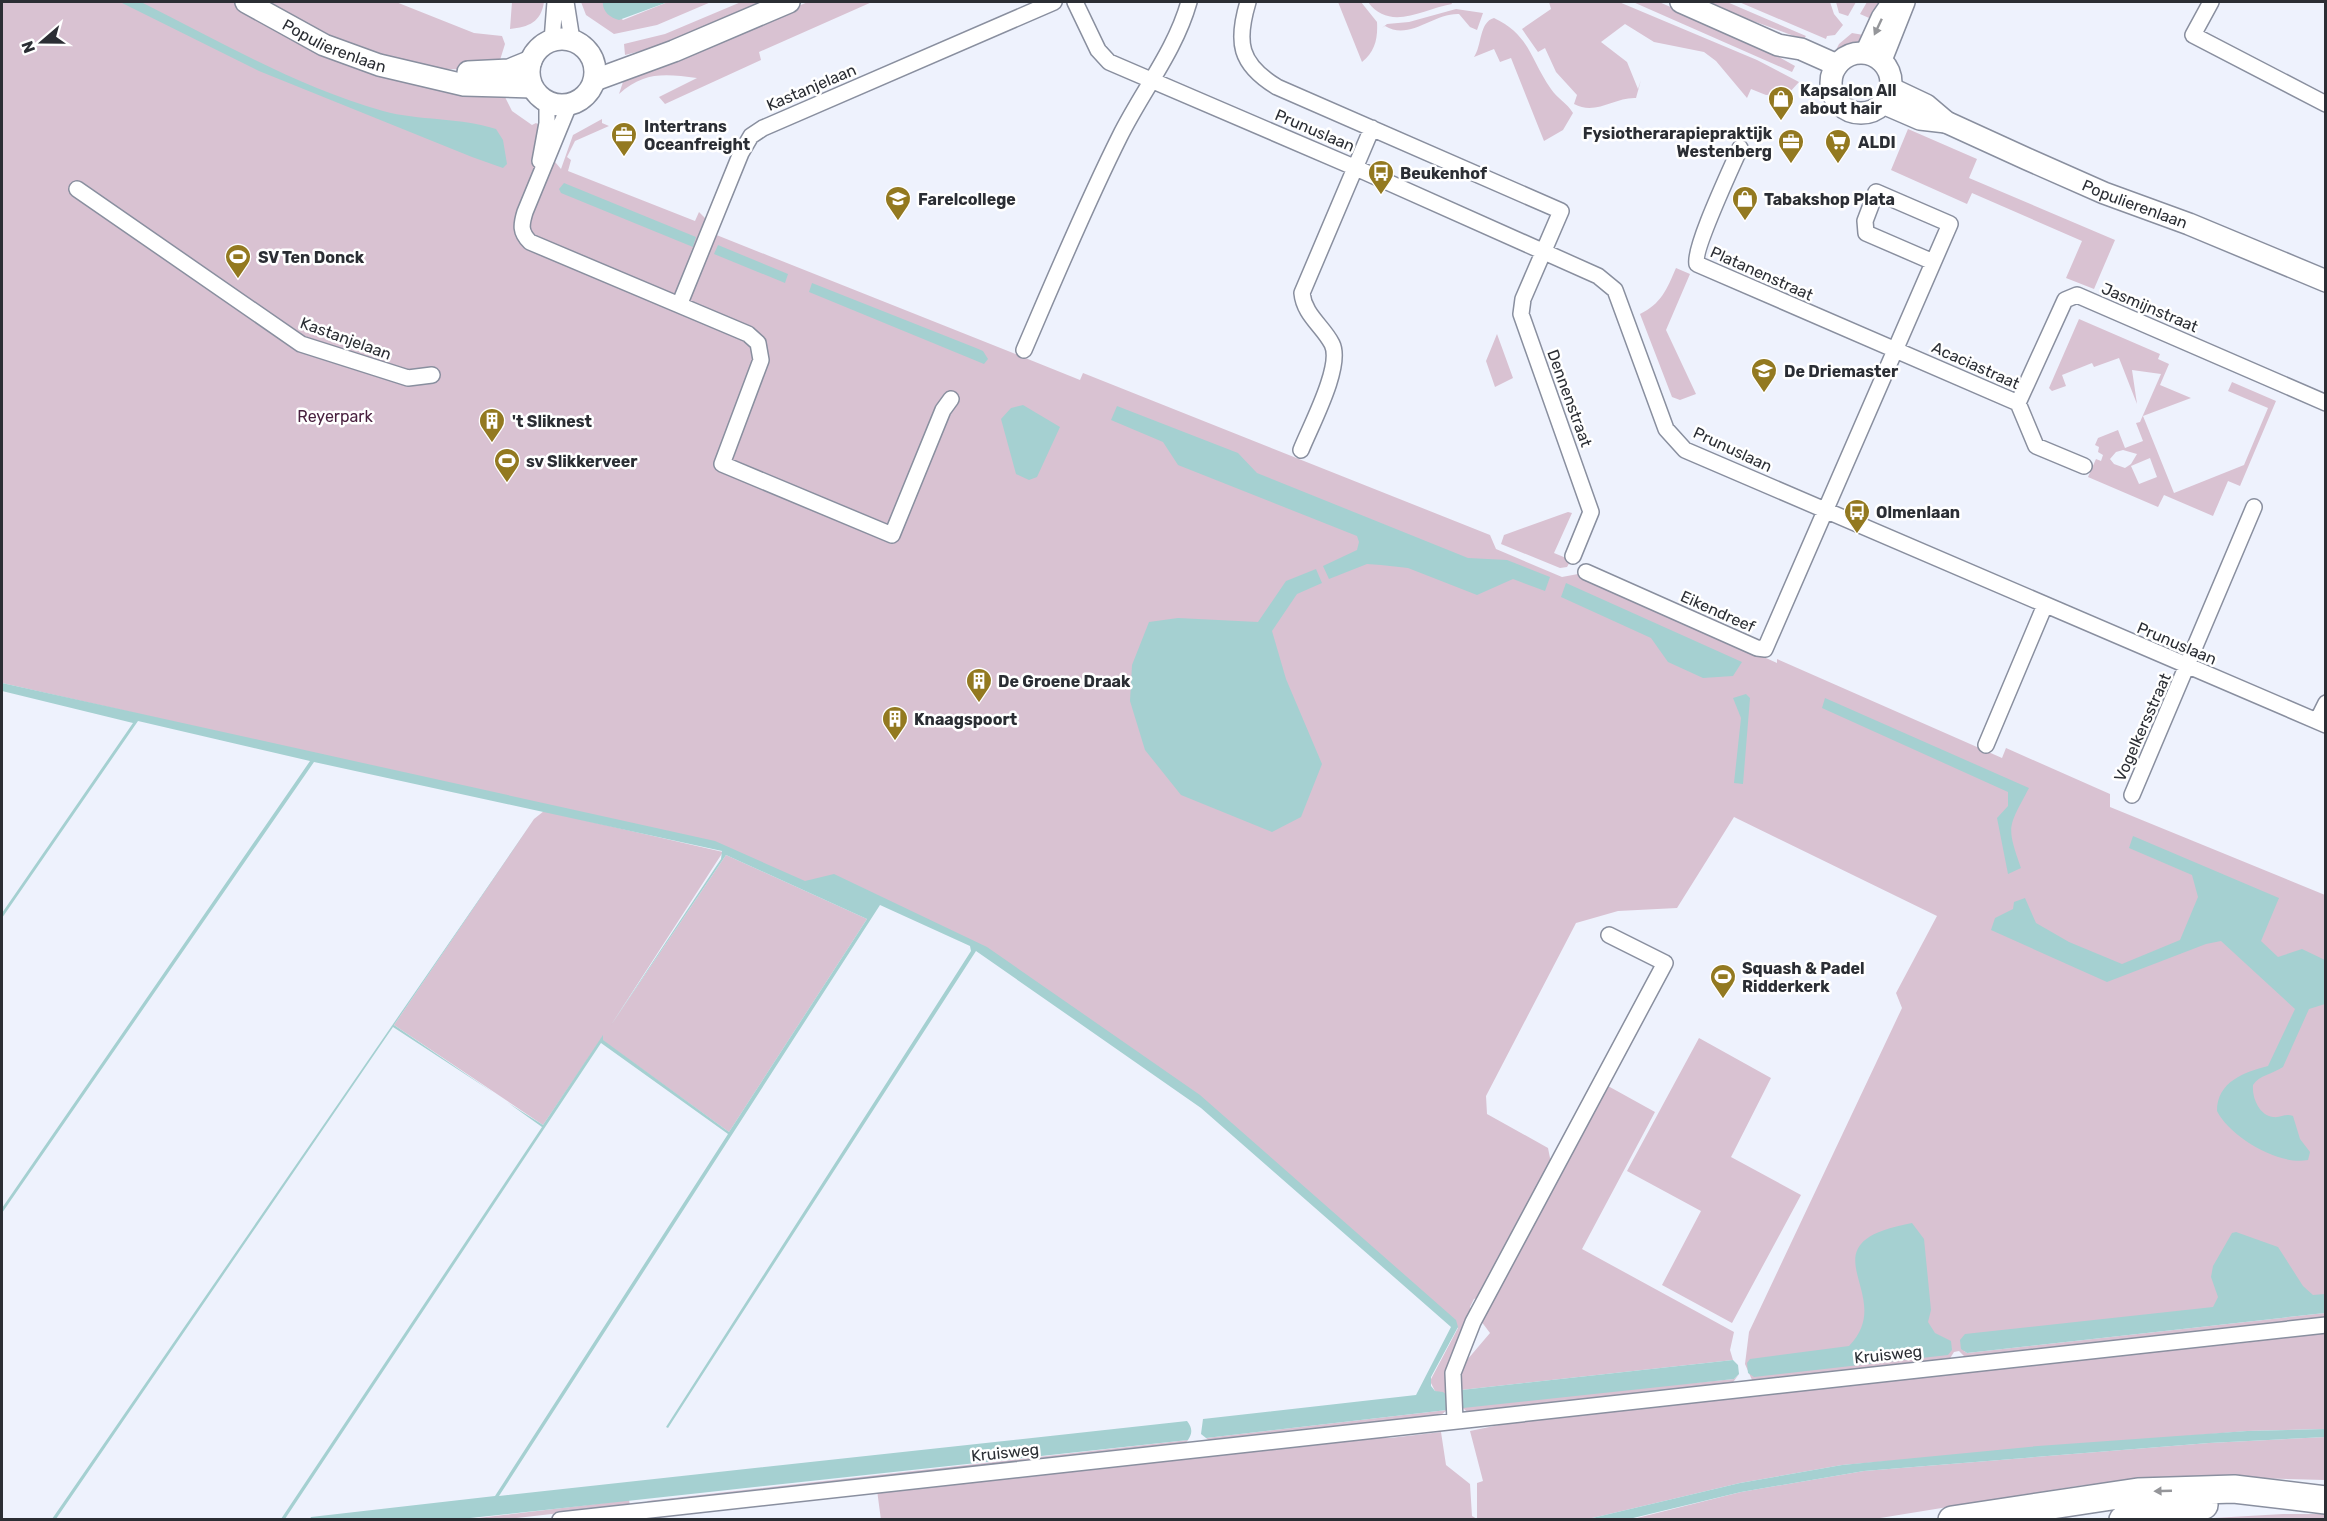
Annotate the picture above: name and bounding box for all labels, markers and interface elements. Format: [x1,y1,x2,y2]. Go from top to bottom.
north arrow [12,12,72,72]
street label: Populierenlaan [279,15,388,76]
one-way arrow [1873,18,1883,36]
text: N [17,38,39,56]
street label: Kastanjelaan [764,60,859,115]
place label: Kapsalon All about hair [1800,81,1897,118]
shop icon: Kapsalon All about hair [1766,84,1796,122]
street label: Prunuslaan [1272,105,1358,156]
place label: Intertrans Oceanfreight [644,117,751,154]
office icon: Intertrans Oceanfreight [609,120,639,158]
place label: Fysiotherarapiepraktijk Westenberg [1583,124,1773,161]
office icon: Fysiotherarapiepraktijk Westenberg [1776,127,1806,165]
supermarket icon: ALDI [1823,127,1853,165]
place label: ALDI [1858,133,1896,152]
bus stop icon: Beukenhof [1366,158,1396,196]
place label: Beukenhof [1400,164,1488,183]
street label: Populierenlaan [2079,176,2190,233]
school or university icon: Farelcollege [883,184,913,222]
shop icon: Tabakshop Plata [1730,184,1760,222]
place label: Farelcollege [918,190,1016,209]
place label: Tabakshop Plata [1764,190,1895,209]
sports icon: SV Ten Donck [223,242,253,280]
street label: Platanenstraat [1707,242,1816,305]
place label: SV Ten Donck [258,248,365,267]
street label: Jasmijnstraat [2099,279,2201,336]
street label: Kastanjelaan [298,313,394,364]
street label: Acaciastraat [1929,338,2023,393]
street label: Dennenstraat [1543,347,1596,449]
school or university icon: De Driemaster [1749,356,1779,394]
place label: De Driemaster [1784,362,1899,381]
building icon: 't Sliknest [477,406,507,444]
park label: Reyerpark [297,407,373,426]
place label: 't Sliknest [512,412,592,431]
street label: Prunuslaan [1690,423,1775,476]
sports icon: sv Slikkerveer [492,446,522,484]
place label: sv Slikkerveer [526,452,638,471]
bus stop icon: Olmenlaan [1842,497,1872,535]
place label: Olmenlaan [1876,503,1960,522]
street label: Eikendreef [1678,587,1759,637]
street label: Prunuslaan [2134,618,2220,669]
building icon: De Groene Draak [964,666,994,704]
street label: Vogelkersstraat [2110,670,2175,784]
place label: De Groene Draak [998,672,1131,691]
building icon: Knaagspoort [880,704,910,742]
place label: Knaagspoort [914,710,1018,729]
place label: Squash & Padel Ridderkerk [1742,959,1865,996]
sports icon: Squash & Padel Ridderkerk [1708,962,1738,1000]
street label: Kruisweg [1853,1341,1923,1368]
street label: Kruisweg [970,1439,1040,1466]
one-way arrow [2153,1486,2172,1495]

